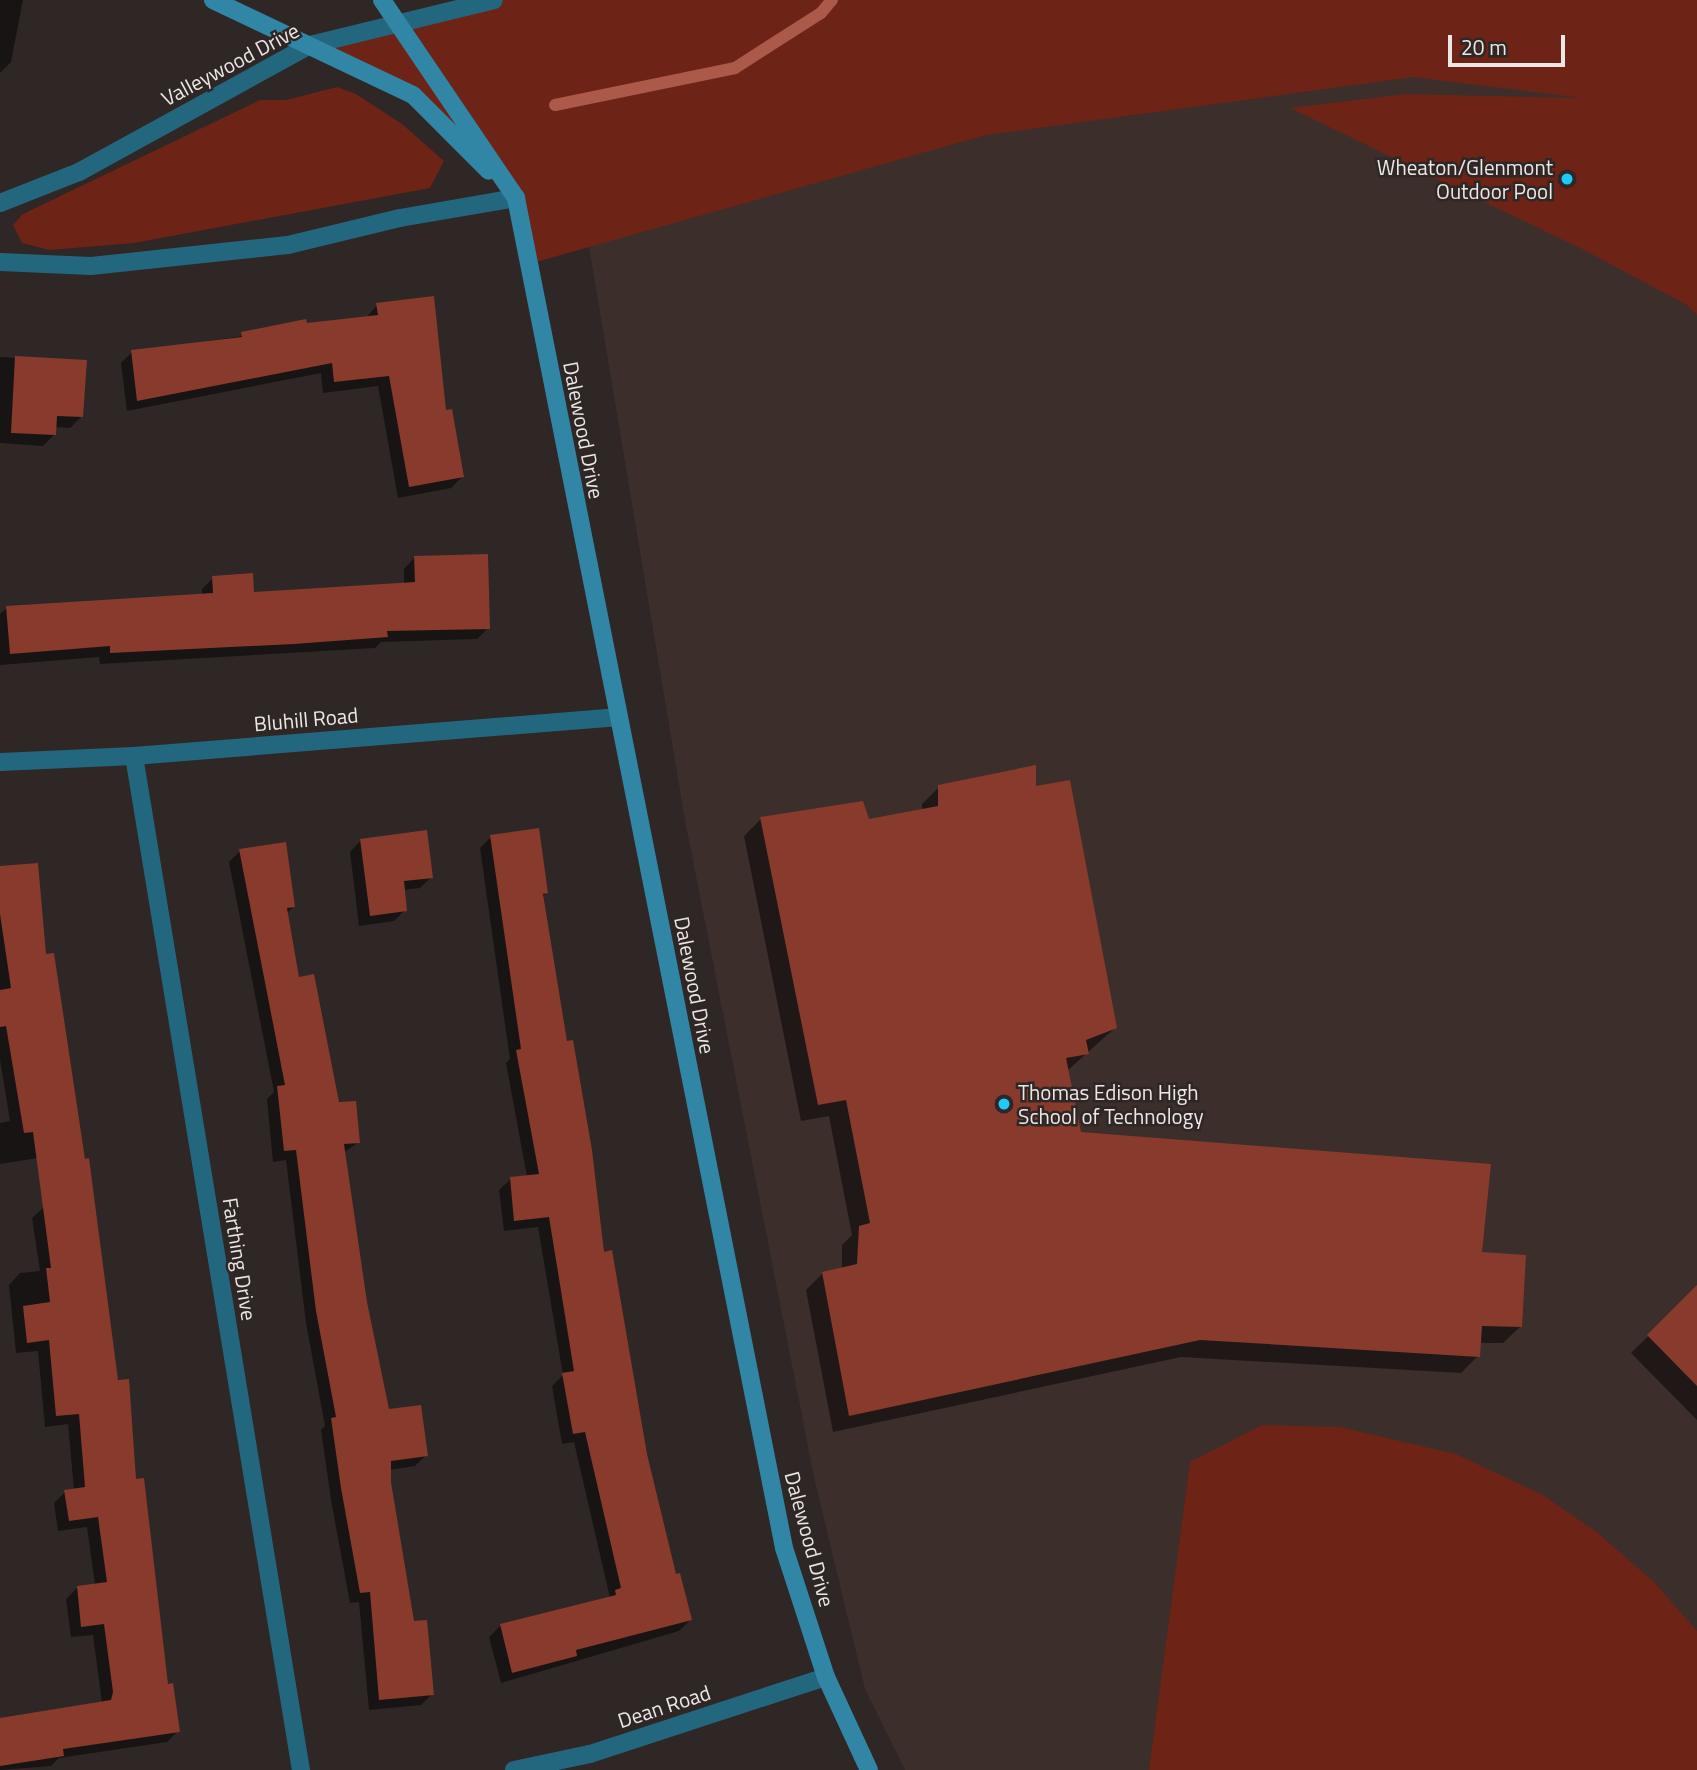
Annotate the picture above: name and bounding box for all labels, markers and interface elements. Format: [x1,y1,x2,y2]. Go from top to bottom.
street label: Valleywood Drive [157,17,303,111]
scale bar [1452,21,1569,65]
text: 20 m [1461,31,1507,63]
place label: Wheaton/Glenmont Outdoor Pool [1377,154,1553,204]
marker: Wheaton/Glenmont Outdoor Pool [1559,171,1575,187]
street label: Dalewood Drive [558,359,610,501]
street label: Bluhill Road [253,702,359,736]
street label: Dalewood Drive [669,914,721,1056]
place label: Thomas Edison High School of Technology [1018,1079,1204,1129]
marker: Thomas Edison High School of Technology [996,1096,1012,1112]
street label: Farthing Drive [218,1196,262,1322]
street label: Dalewood Drive [780,1469,840,1609]
street label: Dean Road [614,1679,714,1733]

